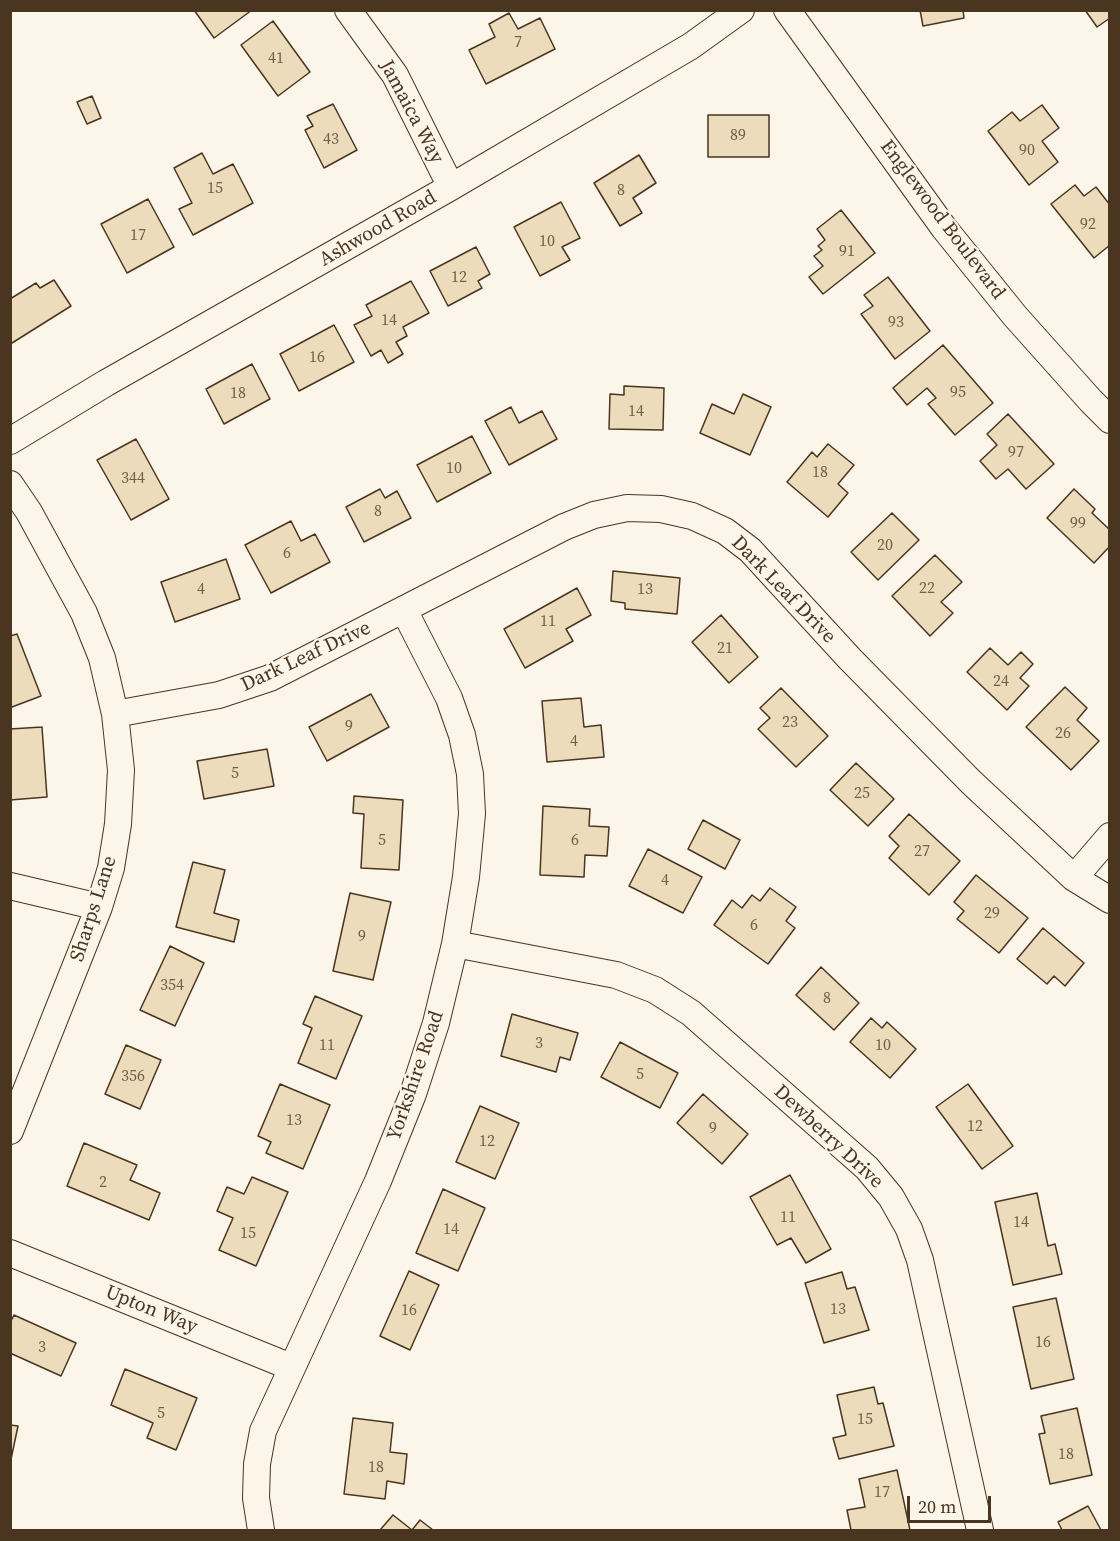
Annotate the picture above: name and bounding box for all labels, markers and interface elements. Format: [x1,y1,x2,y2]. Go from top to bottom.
house number: 7 [514,33,522,53]
house number: 41 [268,49,284,69]
street label: Jamaica Way [374,56,448,168]
house number: 89 [730,126,746,146]
house number: 43 [323,130,339,150]
street label: Englewood Boulevard [874,135,1010,305]
house number: 90 [1019,141,1035,161]
house number: 15 [207,179,223,199]
house number: 8 [617,181,625,201]
street label: Ashwood Road [315,186,441,272]
house number: 92 [1080,215,1096,235]
house number: 17 [130,226,146,246]
house number: 10 [539,232,555,252]
house number: 91 [839,242,855,262]
house number: 12 [451,268,467,288]
house number: 14 [381,311,397,331]
house number: 93 [888,313,904,333]
house number: 16 [309,348,325,368]
house number: 95 [950,383,966,403]
house number: 18 [230,384,246,404]
house number: 14 [628,402,644,422]
house number: 97 [1008,443,1024,463]
house number: 10 [446,459,462,479]
house number: 18 [812,463,828,483]
house number: 344 [121,469,145,489]
house number: 8 [374,502,382,522]
house number: 99 [1070,514,1086,534]
street label: Dark Leaf Drive [726,531,840,649]
house number: 20 [877,536,893,556]
house number: 6 [283,544,291,564]
house number: 22 [919,579,935,599]
house number: 4 [197,580,205,600]
house number: 13 [637,580,653,600]
house number: 11 [540,612,556,632]
street label: Dark Leaf Drive [237,617,375,697]
house number: 21 [717,639,733,659]
house number: 24 [993,672,1009,692]
house number: 23 [782,713,798,733]
house number: 9 [345,717,353,737]
house number: 26 [1055,724,1071,744]
house number: 4 [570,732,578,752]
house number: 5 [231,764,239,784]
house number: 25 [854,784,870,804]
house number: 5 [378,831,386,851]
house number: 6 [571,831,579,851]
house number: 27 [914,842,930,862]
street label: Sharps Lane [66,853,122,965]
house number: 4 [661,871,669,891]
house number: 29 [984,904,1000,924]
house number: 6 [750,916,758,936]
house number: 9 [358,927,366,947]
house number: 354 [160,976,184,996]
house number: 8 [823,989,831,1009]
street label: Yorkshire Road [383,1008,449,1144]
house number: 3 [535,1034,543,1054]
house number: 11 [319,1036,335,1056]
house number: 10 [875,1036,891,1056]
house number: 5 [636,1065,644,1085]
house number: 356 [121,1067,145,1087]
street label: Dewberry Drive [768,1080,888,1194]
house number: 13 [286,1111,302,1131]
house number: 12 [967,1117,983,1137]
house number: 9 [709,1119,717,1139]
house number: 12 [479,1132,495,1152]
house number: 2 [99,1173,107,1193]
house number: 11 [780,1208,796,1228]
house number: 14 [1013,1213,1029,1233]
house number: 14 [443,1220,459,1240]
house number: 15 [240,1224,256,1244]
street label: Upton Way [101,1281,201,1339]
house number: 13 [830,1300,846,1320]
house number: 16 [401,1301,417,1321]
house number: 16 [1035,1333,1051,1353]
house number: 3 [38,1338,46,1358]
house number: 5 [157,1404,165,1424]
house number: 15 [857,1410,873,1430]
house number: 18 [1058,1445,1074,1465]
house number: 18 [368,1458,384,1478]
house number: 17 [874,1483,890,1503]
scale bar [910,1484,994,1522]
text: 20 m [918,1494,956,1519]

